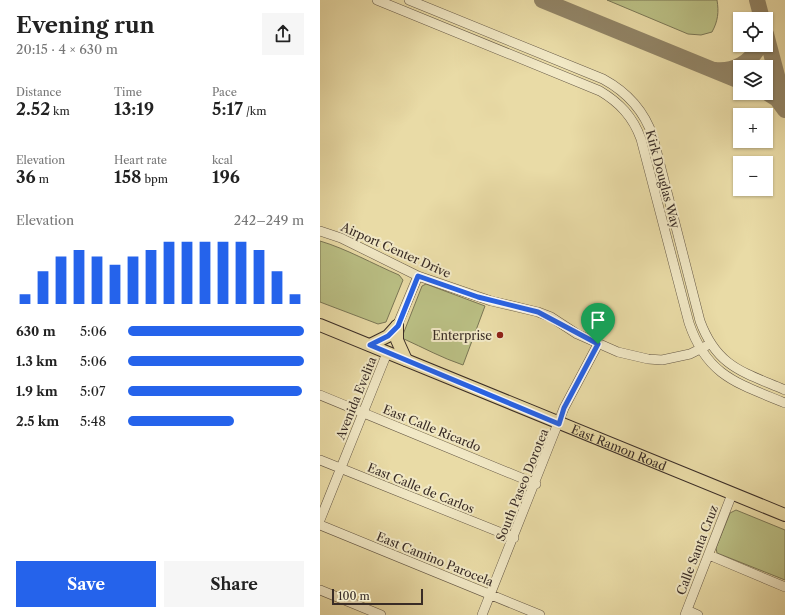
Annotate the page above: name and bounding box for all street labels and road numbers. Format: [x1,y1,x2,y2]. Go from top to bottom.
street label: Kirk Douglas Way [643,128,683,230]
street label: Airport Center Drive [338,219,453,281]
street label: Avenida Evelita [332,354,380,442]
street label: East Calle Ricardo [381,401,483,455]
street label: East Ramon Road [569,421,669,474]
street label: South Paseo Dorotea [493,426,552,543]
street label: East Calle de Carlos [365,460,477,516]
street label: Calle Santa Cruz [673,503,721,597]
street label: East Camino Parocela [374,529,496,590]

